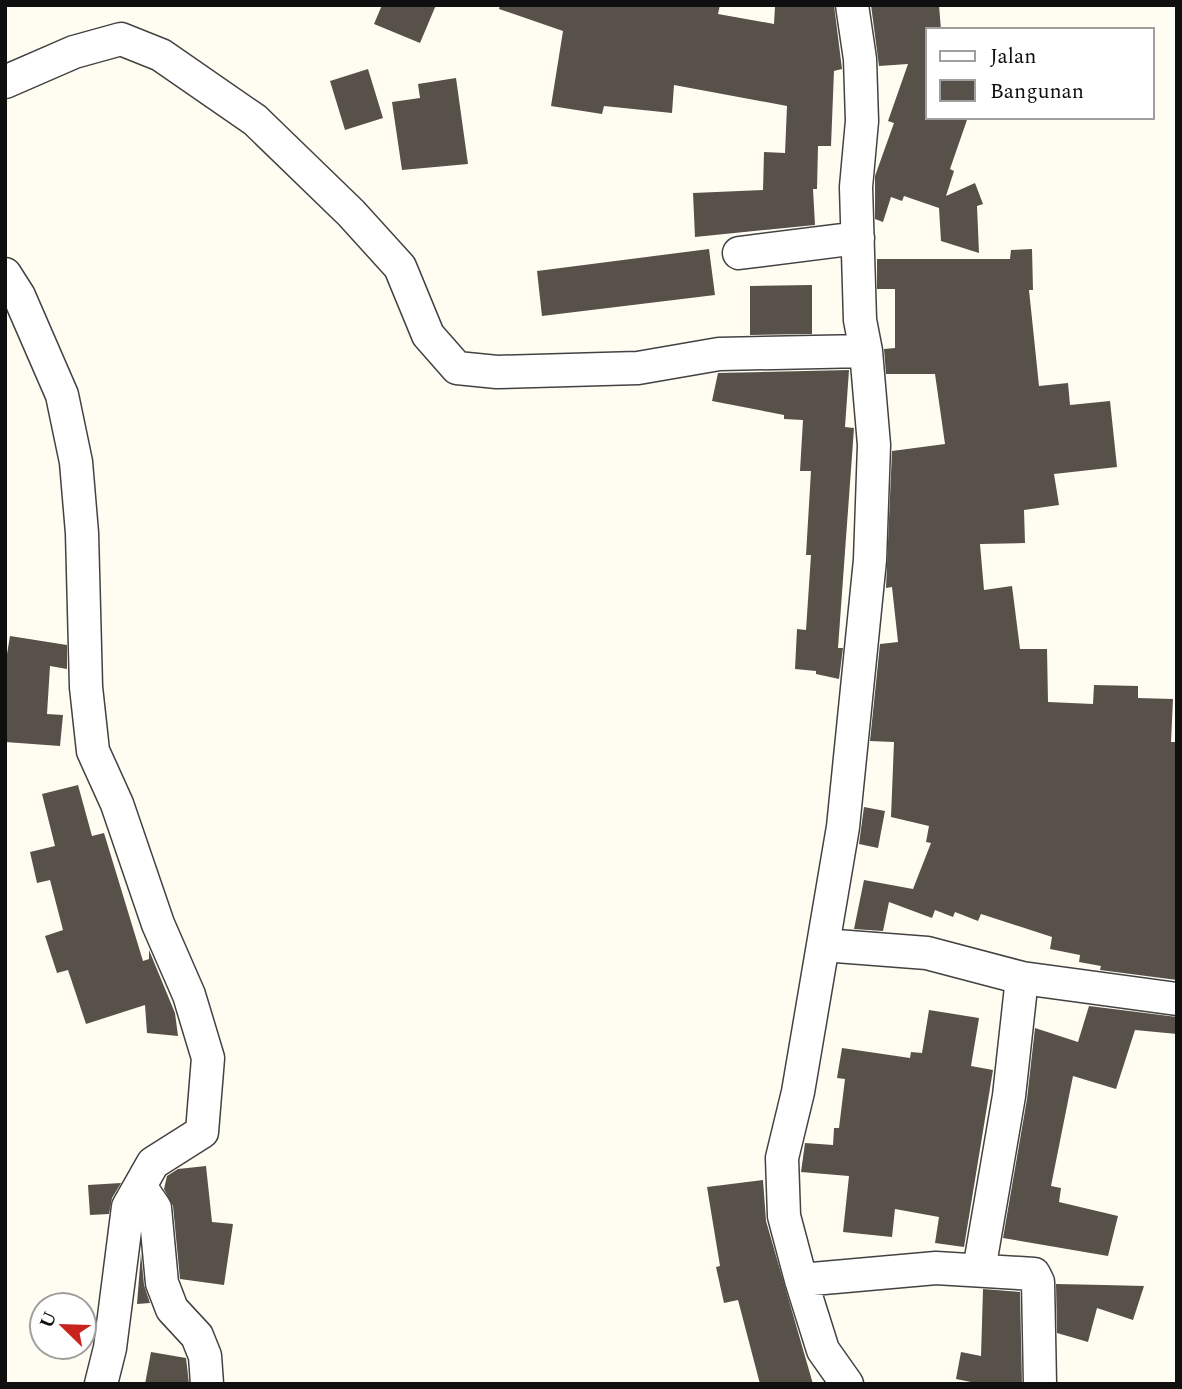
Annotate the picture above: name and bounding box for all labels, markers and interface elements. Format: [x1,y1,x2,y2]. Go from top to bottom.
legend [926,28,1154,119]
text: Jalan [990,41,1036,73]
text: Bangunan [990,76,1084,108]
north arrow [28,1291,98,1361]
text: U [32,1307,65,1333]

